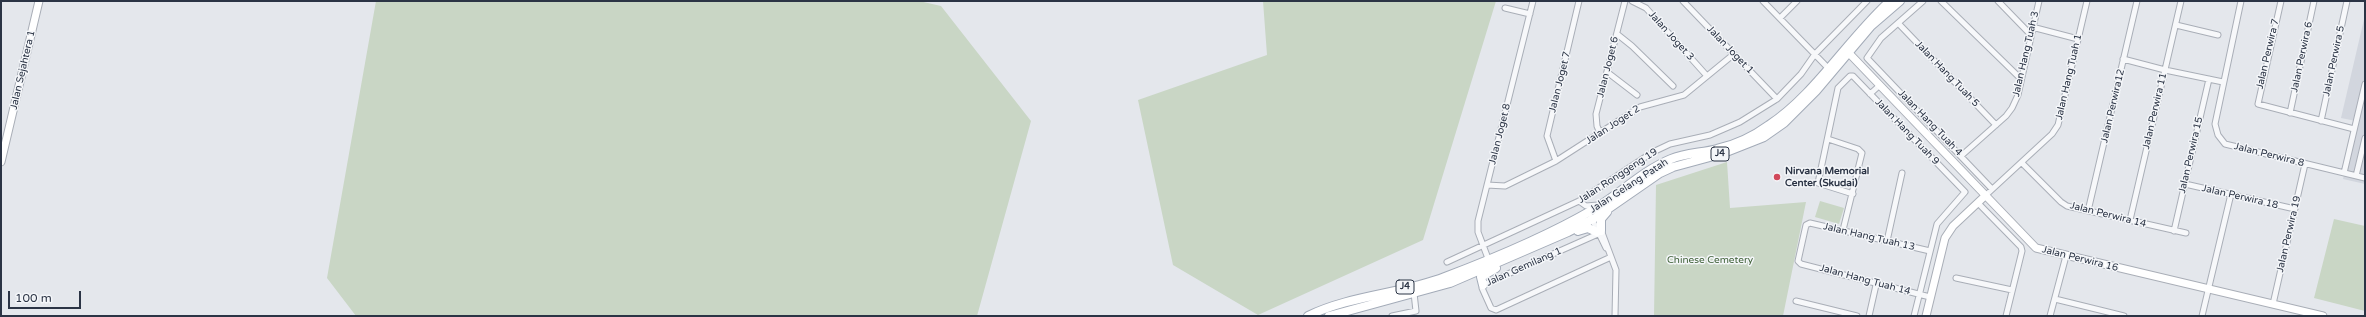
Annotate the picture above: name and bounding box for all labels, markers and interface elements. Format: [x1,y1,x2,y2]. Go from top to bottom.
street label: Jalan Joget 3 [1646,9,1696,63]
street label: Jalan Hang Tuah 3 [2010,10,2042,98]
street label: Jalan Perwira 7 [2254,18,2282,90]
street label: Jalan Perwira 6 [2289,21,2315,93]
street label: Jalan Joget 1 [1704,23,1756,77]
street label: Jalan Perwira 5 [2321,25,2347,97]
street label: Jalan Sejahtera 1 [8,29,38,111]
street label: Jalan Hang Tuah 1 [2053,33,2085,121]
street label: Jalan Joget 6 [1595,35,1621,99]
street label: Jalan Hang Tuah 5 [1912,38,1982,110]
street label: Jalan Joget 7 [1547,50,1573,114]
street label: Jalan Perwira12 [2099,68,2127,144]
street label: Jalan Perwira 11 [2140,72,2170,150]
street label: Jalan Hang Tuah 4 [1895,87,1965,159]
street label: Jalan Hang Tuah 9 [1872,96,1942,168]
street label: Jalan Joget 8 [1487,102,1513,166]
street label: Jalan Joget 2 [1584,103,1642,147]
street label: Jalan Perwira 15 [2176,116,2206,194]
street label: Jalan Perwira 8 [2233,140,2305,170]
street label: Jalan Ronggeng 19 [1576,146,1660,206]
road number: J4 [1711,147,1729,161]
street label: Jalan Gelang Patah [1588,156,1670,216]
place label: Nirvana Memorial Center (Skudai) [1785,165,1869,188]
marker: Nirvana Memorial Center (Skudai) [1772,172,1782,182]
street label: Jalan Perwira 18 [2201,182,2279,212]
street label: Jalan Perwira 19 [2274,195,2304,273]
street label: Jalan Perwira 14 [2069,200,2147,230]
street label: Jalan Hang Tuah 13 [1822,221,1916,253]
street label: Jalan Perwira 16 [2041,244,2119,274]
street label: Jalan Gemilang 1 [1484,245,1564,289]
park label: Chinese Cemetery [1667,254,1753,266]
street label: Jalan Hang Tuah 14 [1818,262,1912,298]
road number: J4 [1396,280,1414,294]
scale bar [10,283,83,309]
text: 100 m [15,291,52,305]

